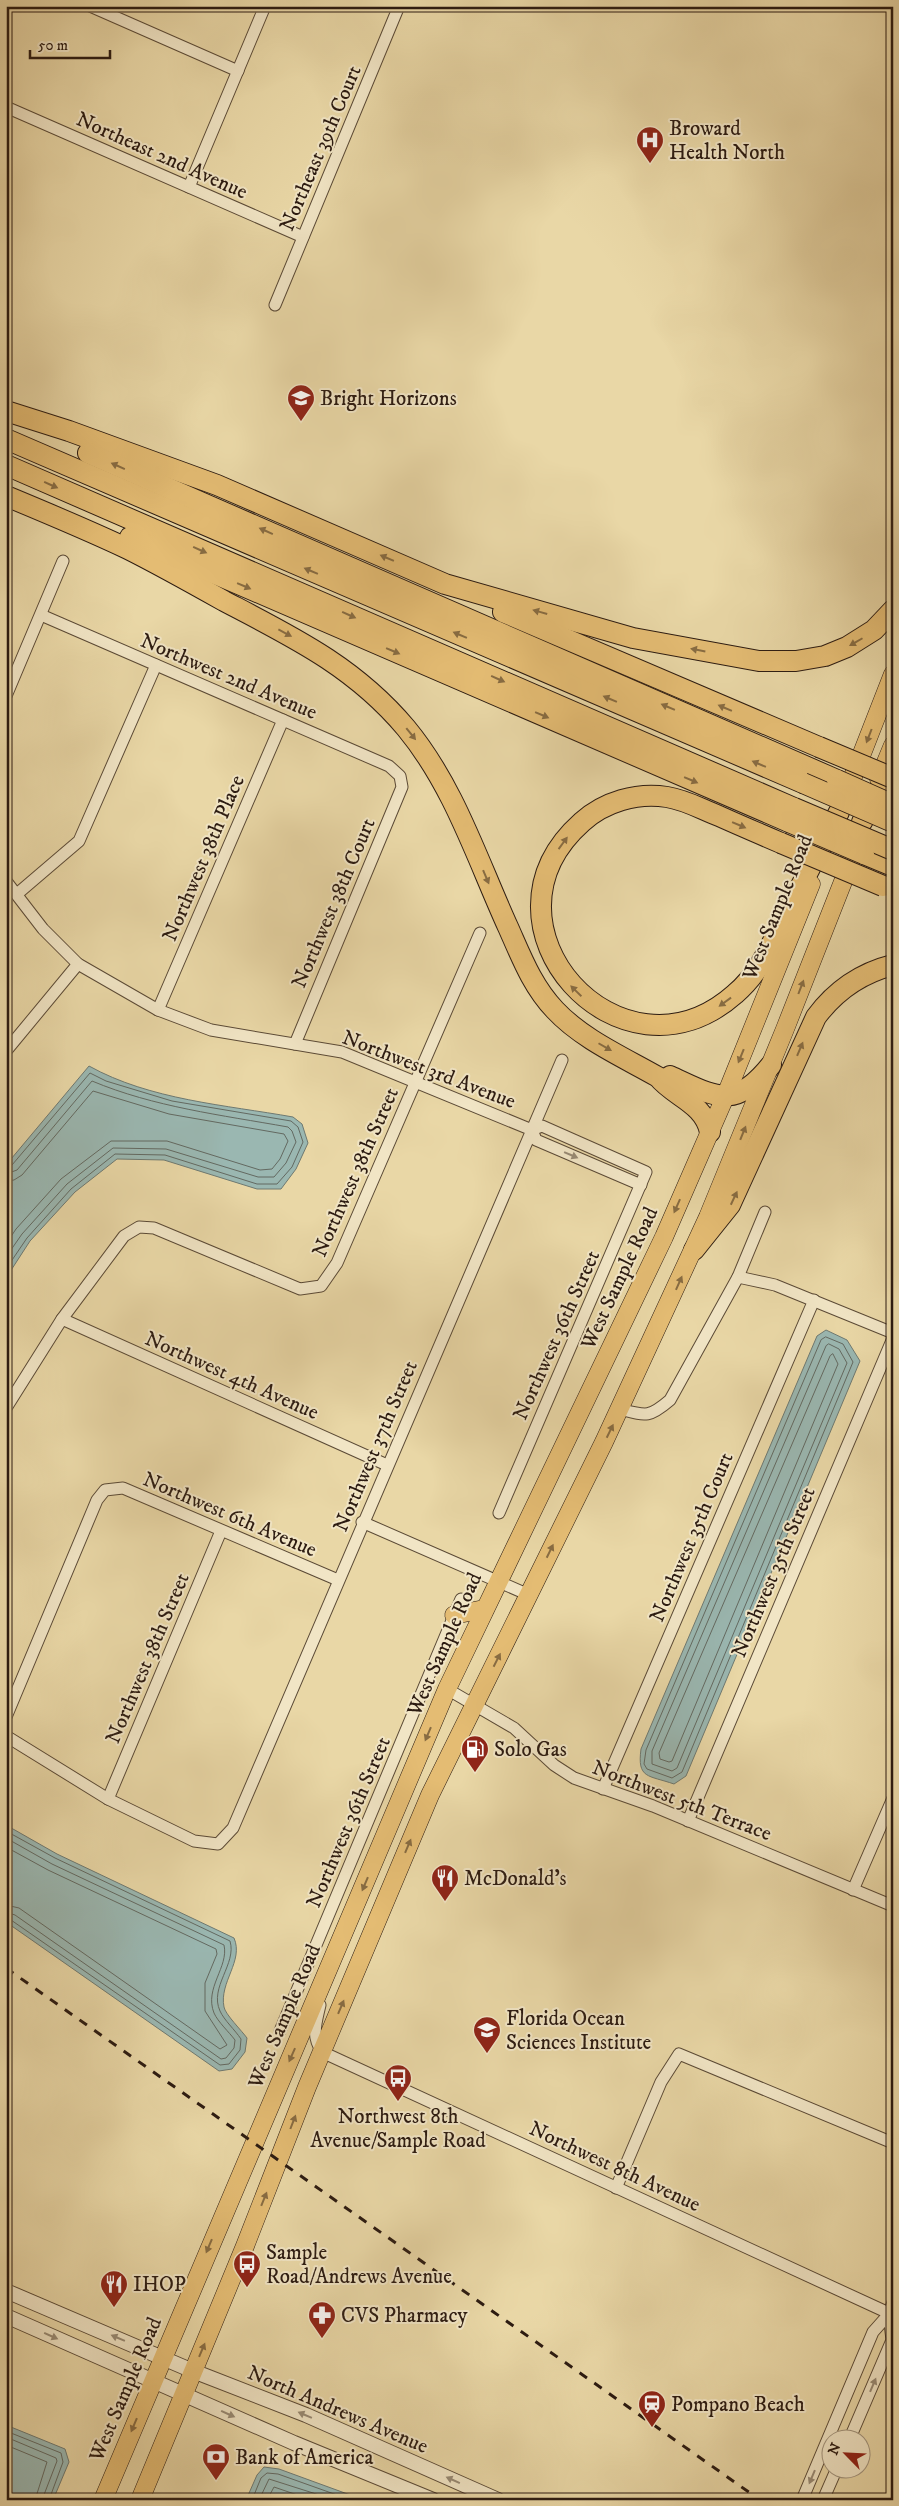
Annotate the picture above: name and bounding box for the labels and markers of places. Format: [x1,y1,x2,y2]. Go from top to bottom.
place label: Broward Health North [669,116,785,166]
hospital icon: Broward Health North [635,125,665,164]
school or university icon: Bright Horizons [286,383,316,422]
place label: Bright Horizons [320,386,457,412]
fuel station icon: Solo Gas [460,1734,490,1773]
place label: Solo Gas [494,1737,567,1763]
restaurant icon: McDonald's [430,1863,460,1902]
place label: McDonald's [464,1866,567,1892]
place label: Florida Ocean Sciences Institute [506,2006,652,2056]
school or university icon: Florida Ocean Sciences Institute [472,2015,502,2054]
bus stop icon: Northwest 8th Avenue/Sample Road [383,2063,413,2102]
place label: Northwest 8th Avenue/Sample Road [310,2104,486,2154]
place label: Sample Road/Andrews Avenue [266,2240,452,2290]
bus stop icon: Sample Road/Andrews Avenue [232,2249,262,2288]
restaurant icon: IHOP [99,2269,129,2308]
place label: IHOP [133,2272,186,2298]
pharmacy icon: CVS Pharmacy [307,2300,337,2339]
place label: CVS Pharmacy [341,2303,468,2329]
station icon: Pompano Beach [637,2389,667,2428]
place label: Pompano Beach [671,2392,805,2418]
bank icon: Bank of America [201,2442,231,2481]
place label: Bank of America [235,2445,373,2471]

